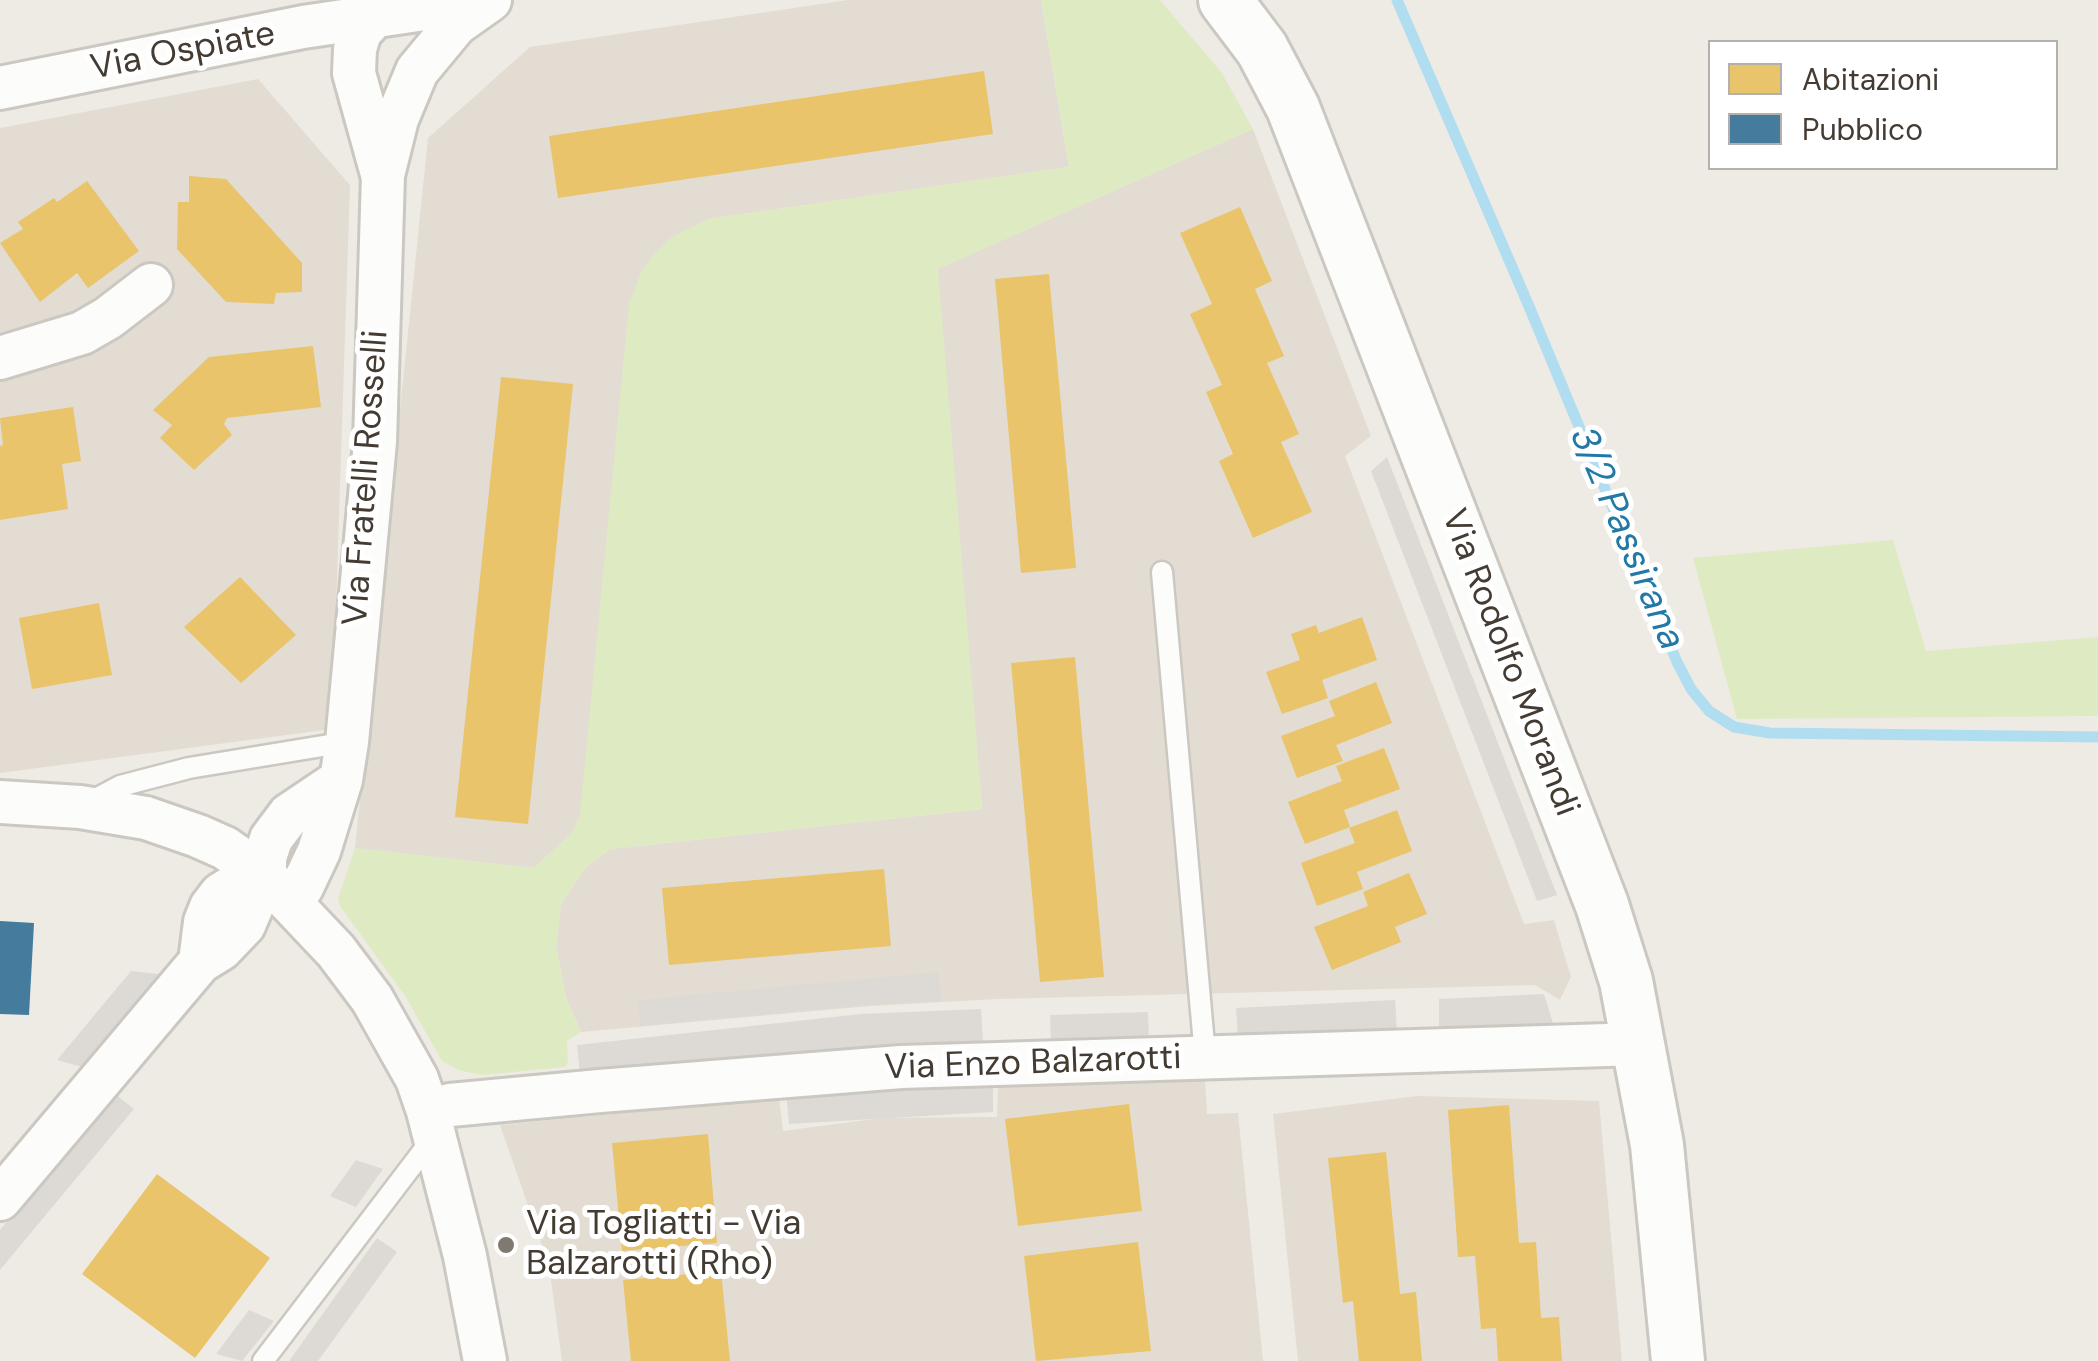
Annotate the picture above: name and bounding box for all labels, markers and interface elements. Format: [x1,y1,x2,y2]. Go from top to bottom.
street label: Via Ospiate [87,14,279,90]
legend [1708,40,2058,170]
text: Abitazioni [1802,60,1939,99]
text: Pubblico [1802,110,1923,149]
street label: Via Fratelli Rosselli [336,329,398,627]
water label: 3/2 Passirana [1559,421,1693,657]
street label: Via Rodolfo Morandi [1431,504,1587,822]
street label: Via Enzo Balzarotti [884,1038,1182,1090]
place label: Via Togliatti - Via Balzarotti (Rho) [526,1204,801,1286]
marker: Via Togliatti - Via Balzarotti (Rho) [495,1234,517,1256]

